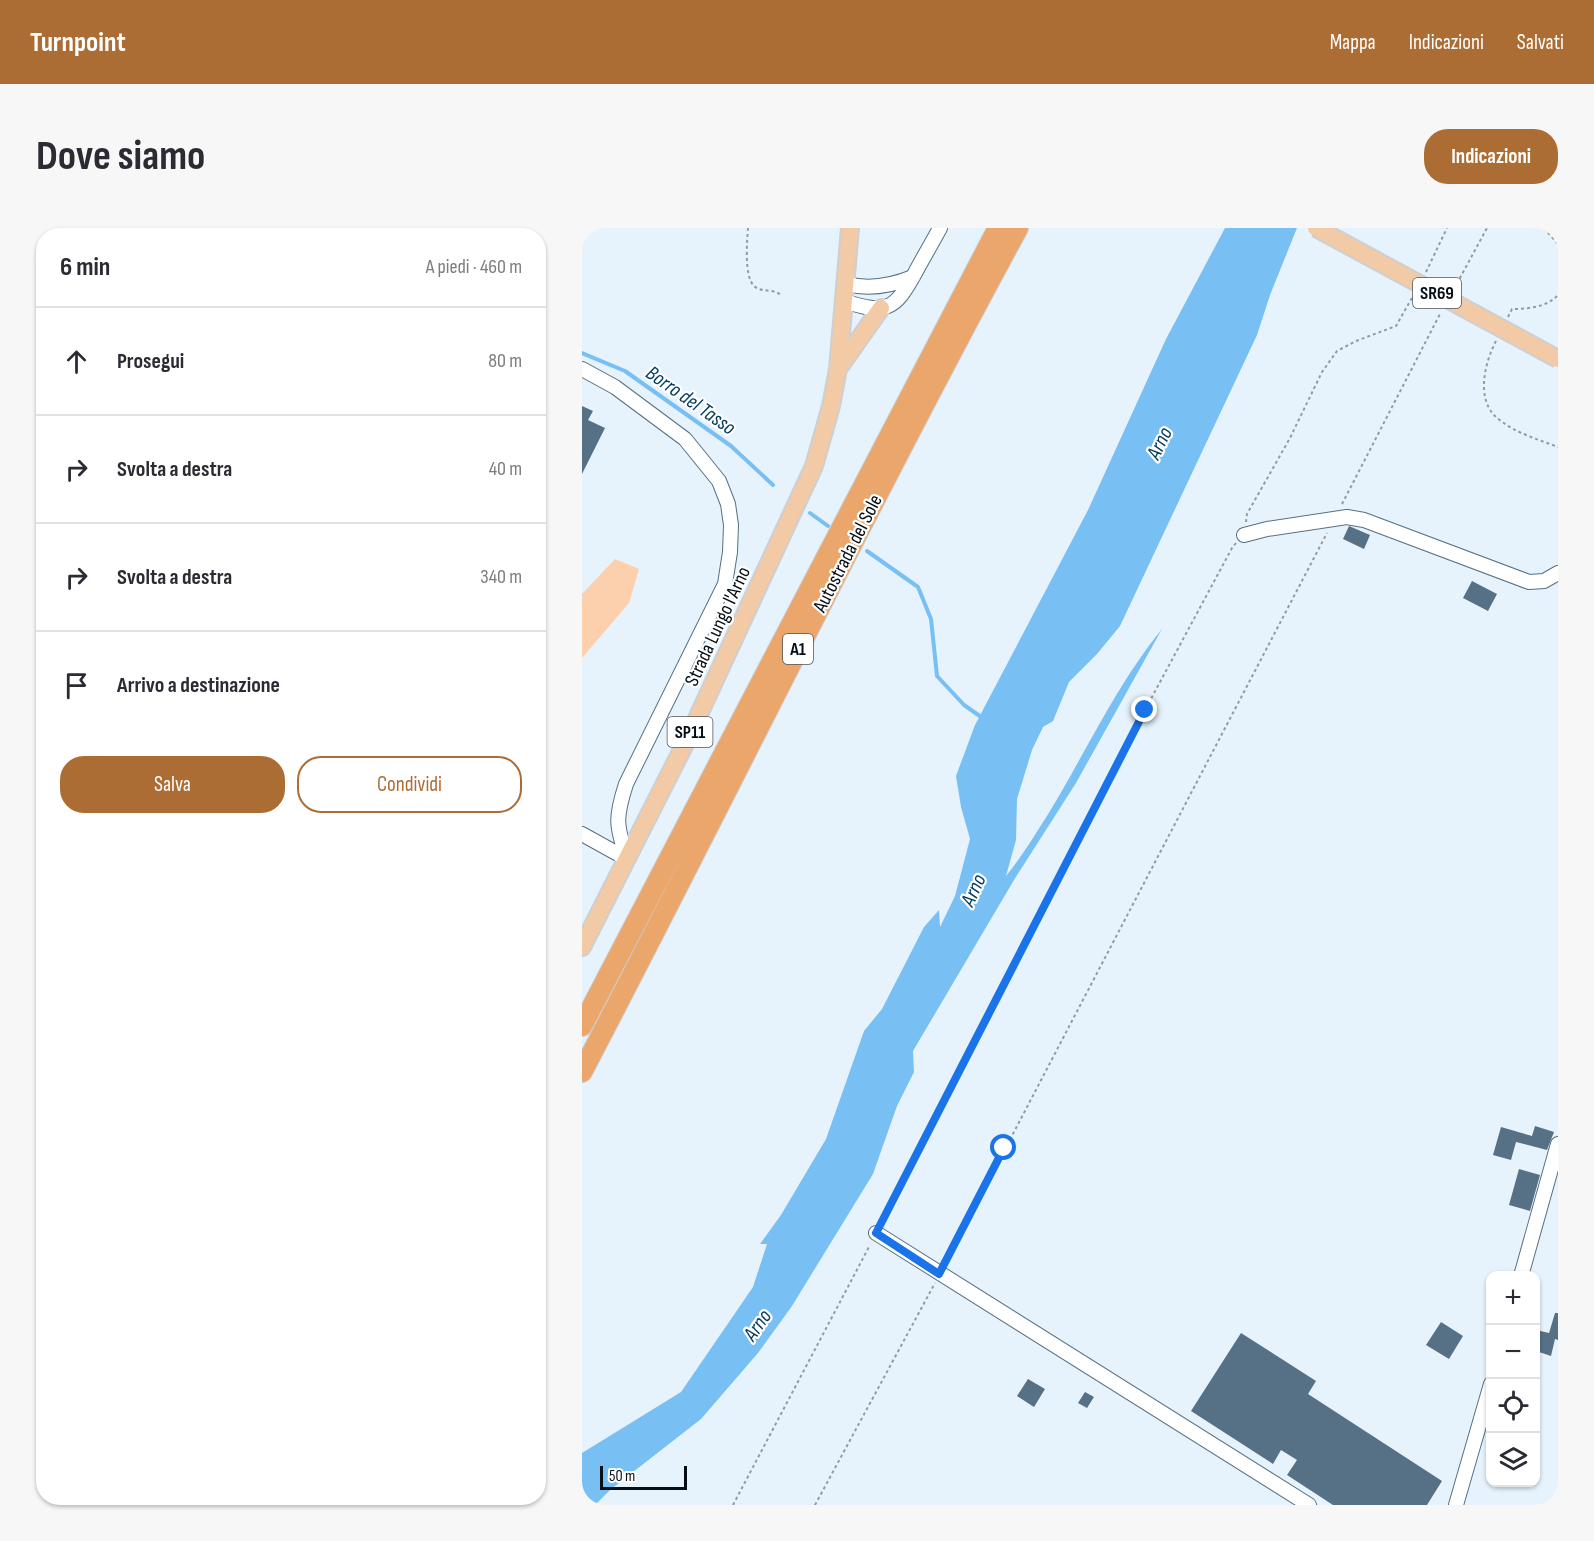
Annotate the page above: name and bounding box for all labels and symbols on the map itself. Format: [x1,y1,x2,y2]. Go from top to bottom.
road number: SR69 [1413,278,1461,308]
water label: Borro del Tasso [641,360,741,441]
water label: Arno [1141,423,1178,464]
street label: Autostrada del Sole [808,491,888,617]
street label: Strada Lungo l'Arno [680,563,756,690]
road number: A1 [783,634,813,664]
route end [1131,696,1157,722]
road number: SP11 [668,717,712,747]
water label: Arno [955,870,992,911]
route start [990,1134,1016,1160]
water label: Arno [737,1304,777,1347]
scale bar [600,1463,687,1490]

